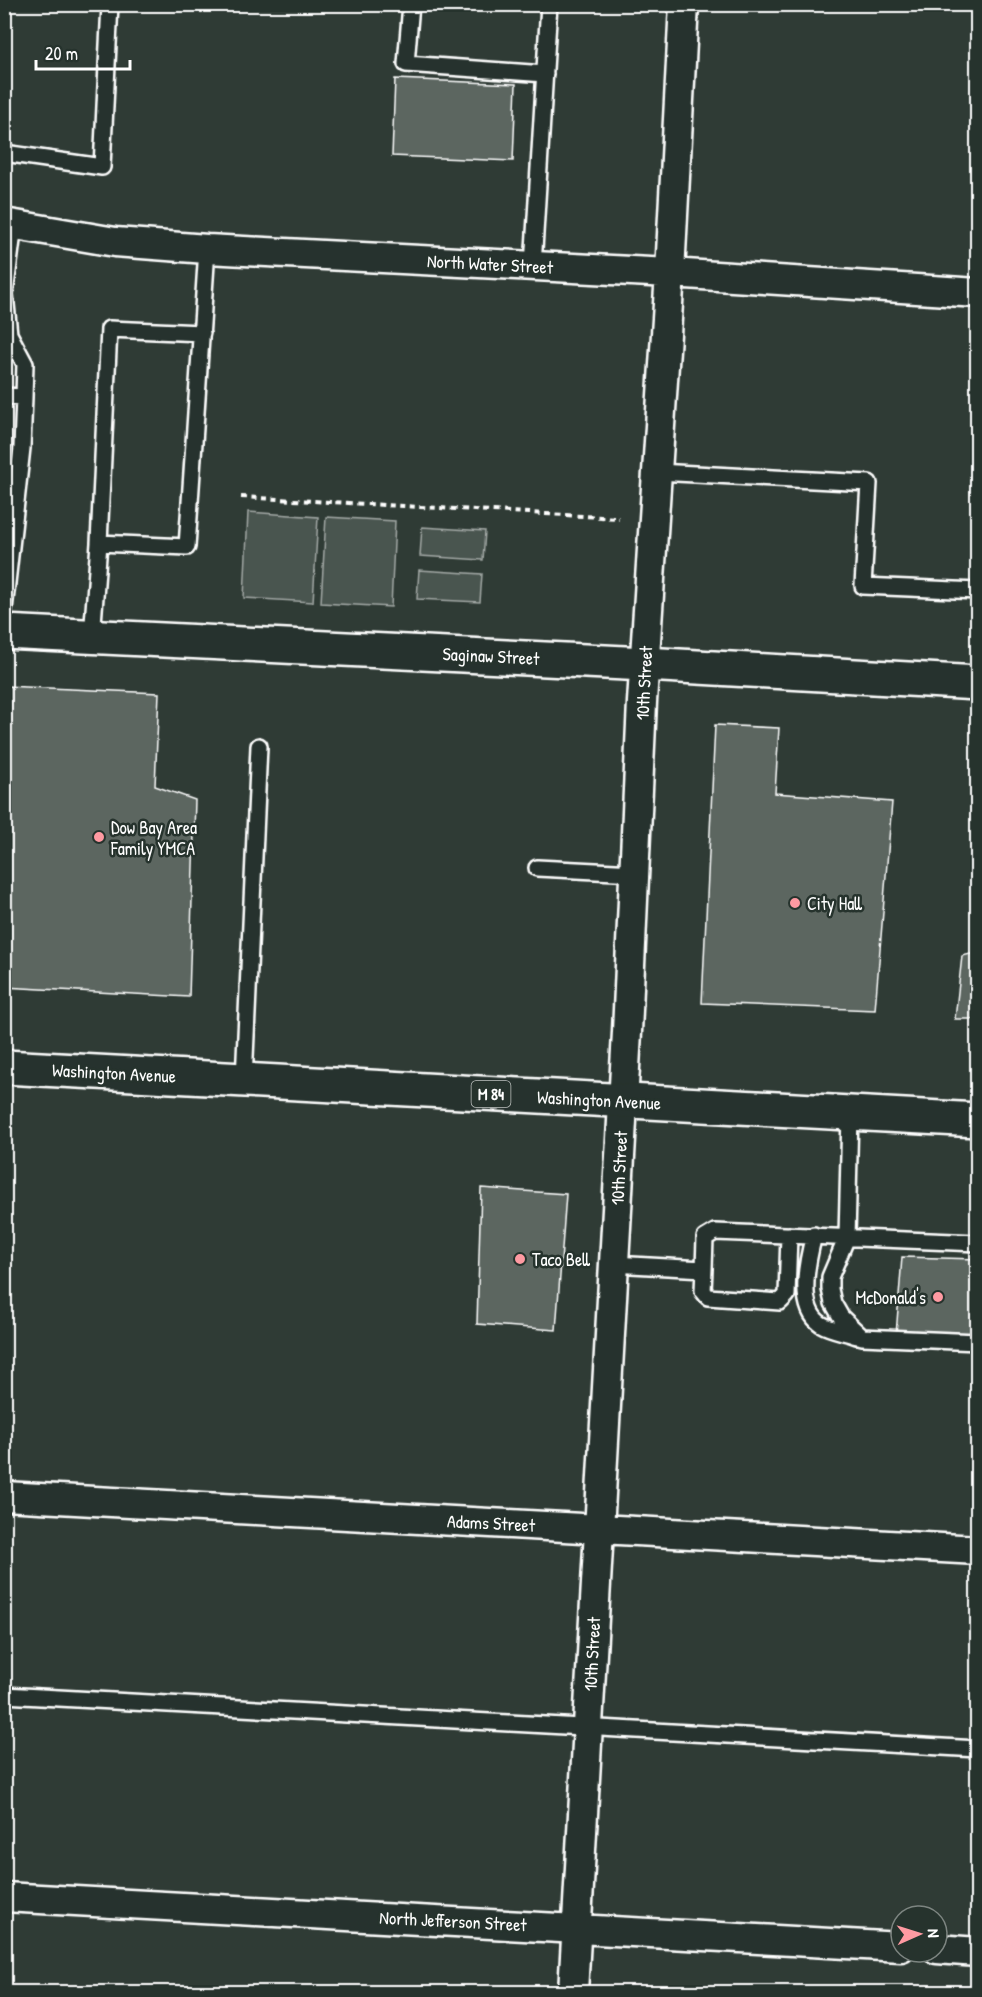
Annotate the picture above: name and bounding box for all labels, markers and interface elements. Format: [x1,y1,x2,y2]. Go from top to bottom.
scale bar [36,33,130,71]
text: 20 m [45,41,78,66]
street label: North Water Street [426,248,554,280]
street label: Saginaw Street [442,641,541,671]
street label: 10th Street [630,644,658,721]
place label: Dow Bay Area Family YMCA [110,815,197,861]
marker: Dow Bay Area Family YMCA [92,830,106,844]
place label: City Hall [807,891,862,916]
marker: City Hall [788,896,802,910]
street label: Washington Avenue [51,1057,177,1089]
road number: M 84 [472,1081,510,1107]
street label: Washington Avenue [536,1084,662,1116]
street label: 10th Street [605,1129,633,1206]
place label: Taco Bell [532,1247,590,1272]
marker: Taco Bell [513,1252,527,1266]
place label: McDonald's [856,1285,926,1310]
marker: McDonald's [931,1290,945,1304]
street label: Adams Street [446,1508,536,1538]
street label: 10th Street [578,1615,606,1692]
north arrow [889,1904,949,1964]
street label: North Jefferson Street [379,1905,528,1937]
text: N [923,1928,945,1939]

